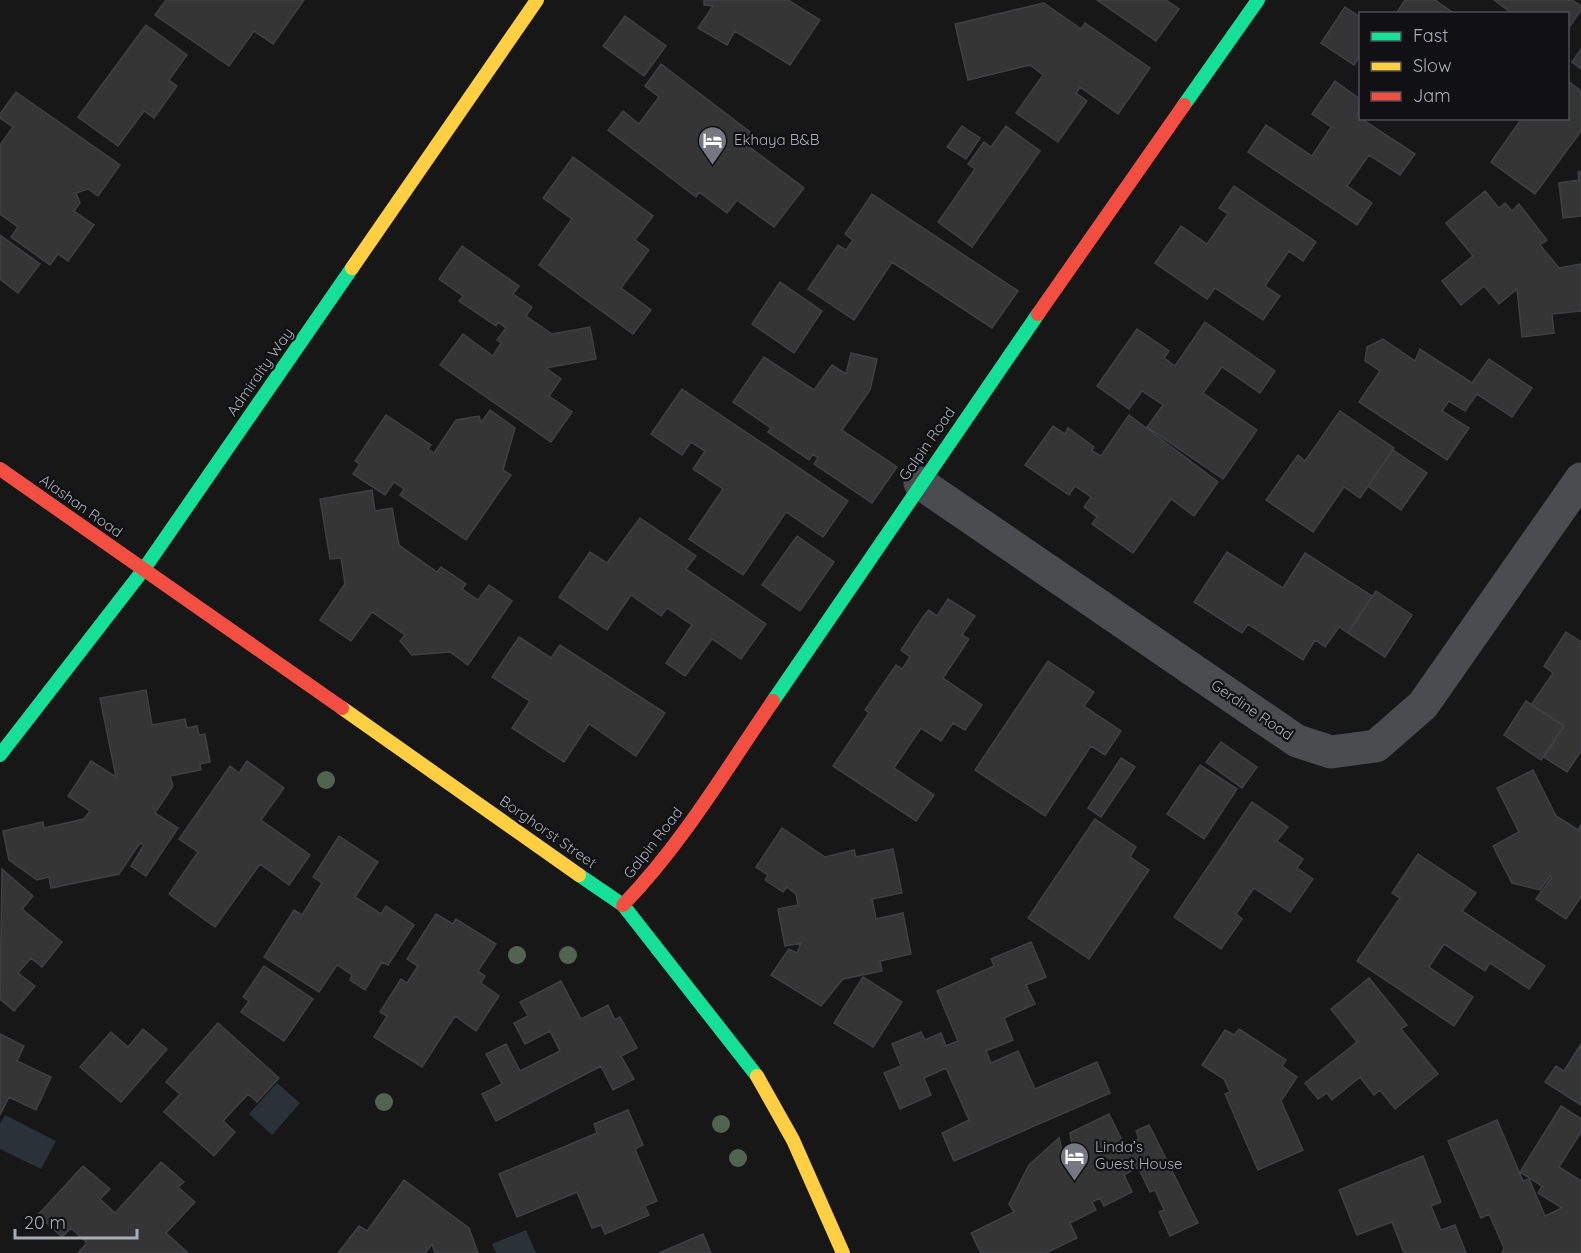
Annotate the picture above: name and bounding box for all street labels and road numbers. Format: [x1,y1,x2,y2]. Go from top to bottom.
street label: Admiralty Way [222,324,297,420]
street label: Galpin Road [894,403,959,484]
street label: Alashan Road [36,470,126,541]
street label: Gerdine Road [1208,675,1297,744]
street label: Borghorst Street [496,791,601,872]
street label: Galpin Road [619,803,686,882]

